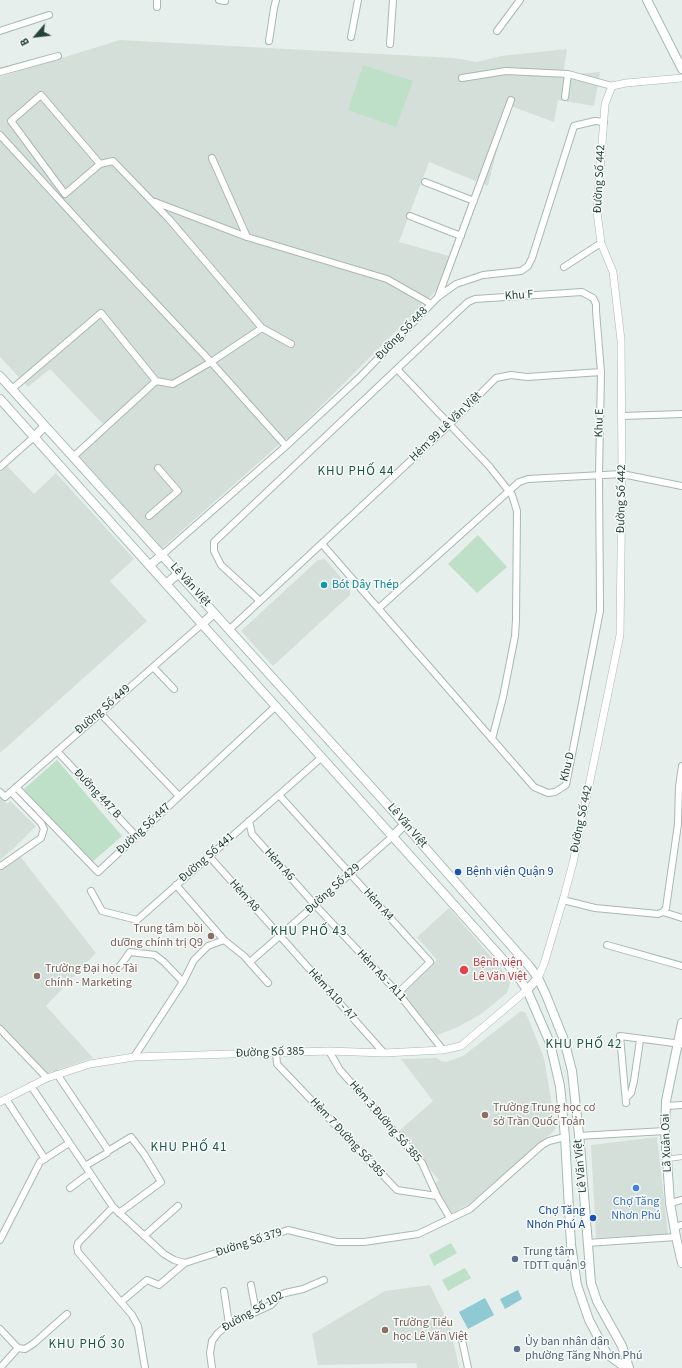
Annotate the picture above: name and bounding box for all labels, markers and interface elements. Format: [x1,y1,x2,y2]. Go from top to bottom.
north arrow [16,16,56,56]
text: B [17,35,33,48]
street label: Đường Số 442 [591,144,609,214]
street label: Khu F [504,288,534,304]
street label: Đường Số 448 [373,304,431,364]
street label: Hẻm 99 Lê Văn Việt [407,389,485,465]
street label: Khu E [593,409,607,437]
district label: KHU PHỐ 44 [318,464,394,480]
street label: Đường Số 442 [614,464,630,534]
street label: Lê Văn Việt [167,560,213,610]
place label: Bót Dây Thép [332,578,399,592]
marker: Bót Dây Thép [319,580,329,590]
street label: Đường Số 449 [72,682,134,738]
street label: Khu D [557,751,579,783]
street label: Đường 447 B [70,766,124,822]
street label: Đường Số 442 [568,784,596,854]
street label: Đường Số 447 [114,800,174,858]
street label: Lê Văn Việt [384,801,430,851]
street label: Đường Số 441 [176,830,238,886]
street label: Hẻm A6 [261,846,297,884]
street label: Đường Số 429 [303,861,363,917]
place label: Bệnh viện Quận 9 [466,865,553,879]
marker: Bệnh viện Quận 9 [453,867,463,877]
street label: Hẻm A8 [226,877,262,915]
street label: Hẻm A4 [360,886,396,924]
place label: Trung tâm bồi dưỡng chính trị Q9 [110,922,203,950]
district label: KHU PHỐ 43 [271,924,347,940]
marker: Trung tâm bồi dưỡng chính trị Q9 [206,931,216,941]
street label: Hẻm A5 - A11 [353,947,409,1005]
place label: Bệnh viện Lê Văn Việt [473,956,527,984]
place label: Trường Đại học Tài chính - Marketing [45,962,138,990]
marker: Bệnh viện Lê Văn Việt [458,964,470,976]
street label: Hẻm A10 - A7 [305,966,359,1024]
marker: Trường Đại học Tài chính - Marketing [32,971,42,981]
district label: KHU PHỐ 42 [546,1037,622,1053]
street label: Đường Số 385 [235,1045,305,1061]
street label: Hẻm 3 Đường Số 385 [346,1078,424,1166]
street label: Hẻm 7 Đường Số 385 [306,1095,388,1181]
place label: Trường Trung học cơ sở Trần Quốc Toản [493,1101,595,1129]
marker: Trường Trung học cơ sở Trần Quốc Toản [480,1110,490,1120]
street label: Lã Xuân Oai [659,1113,675,1173]
street label: Lê Văn Việt [571,1138,591,1194]
district label: KHU PHỐ 41 [151,1140,227,1156]
marker: Chợ Tăng Nhơn Phú [631,1183,641,1193]
place label: Chợ Tăng Nhơn Phú [611,1195,661,1223]
place label: Chợ Tăng Nhơn Phú A [526,1204,585,1232]
marker: Chợ Tăng Nhơn Phú A [588,1213,598,1223]
street label: Đường Số 379 [214,1226,284,1260]
place label: Trung tâm TDTT quận 9 [523,1245,586,1273]
marker: Trung tâm TDTT quận 9 [510,1254,520,1264]
street label: Đường Số 102 [220,1289,286,1335]
place label: Trường Tiểu học Lê Văn Việt [393,1316,468,1344]
marker: Trường Tiểu học Lê Văn Việt [380,1325,390,1335]
place label: Ủy ban nhân dân phường Tăng Nhơn Phú [525,1335,642,1363]
district label: KHU PHỐ 30 [49,1337,125,1353]
marker: Ủy ban nhân dân phường Tăng Nhơn Phú [512,1344,522,1354]

